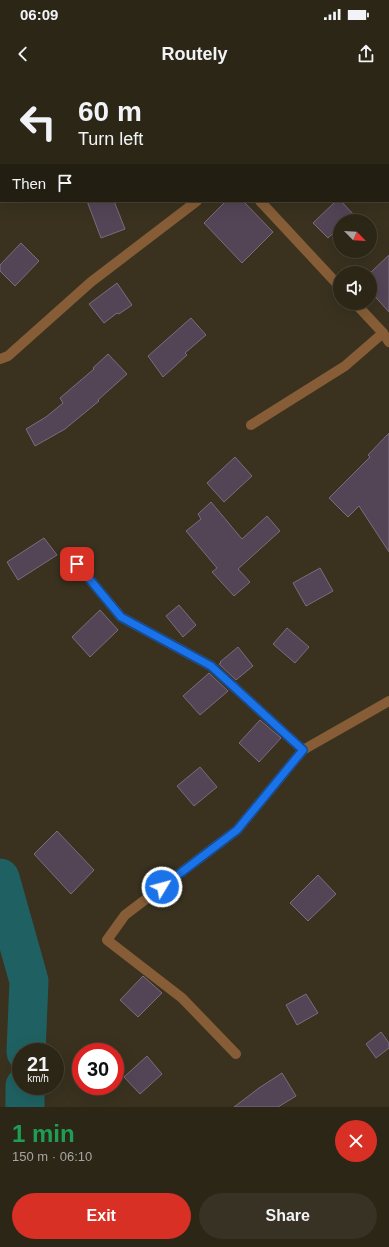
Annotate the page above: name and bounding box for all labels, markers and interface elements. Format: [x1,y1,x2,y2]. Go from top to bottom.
text: 06:09 [20,6,58,23]
icon: back [12,43,34,65]
icon: share [355,43,377,65]
text: Routely [161,44,228,64]
icon: left [12,96,64,148]
text: 60 m [78,96,142,127]
text: Turn left [78,129,143,149]
icon: arrive [54,172,76,194]
text: Then [12,175,46,192]
north arrow [333,214,377,258]
map controls [333,214,377,310]
button: sound [333,266,377,310]
pin [60,547,94,581]
icon: arrive [66,553,88,575]
position arrow [141,866,183,908]
speed limit sign: 30 [72,1043,124,1095]
text: 21 [27,1053,49,1075]
text: km/h [27,1073,49,1084]
text: 1 min [12,1120,75,1147]
button: close [335,1120,377,1162]
text: 150 m · 06:10 [12,1149,92,1164]
button: Exit [12,1193,191,1239]
button: Share [199,1193,377,1239]

